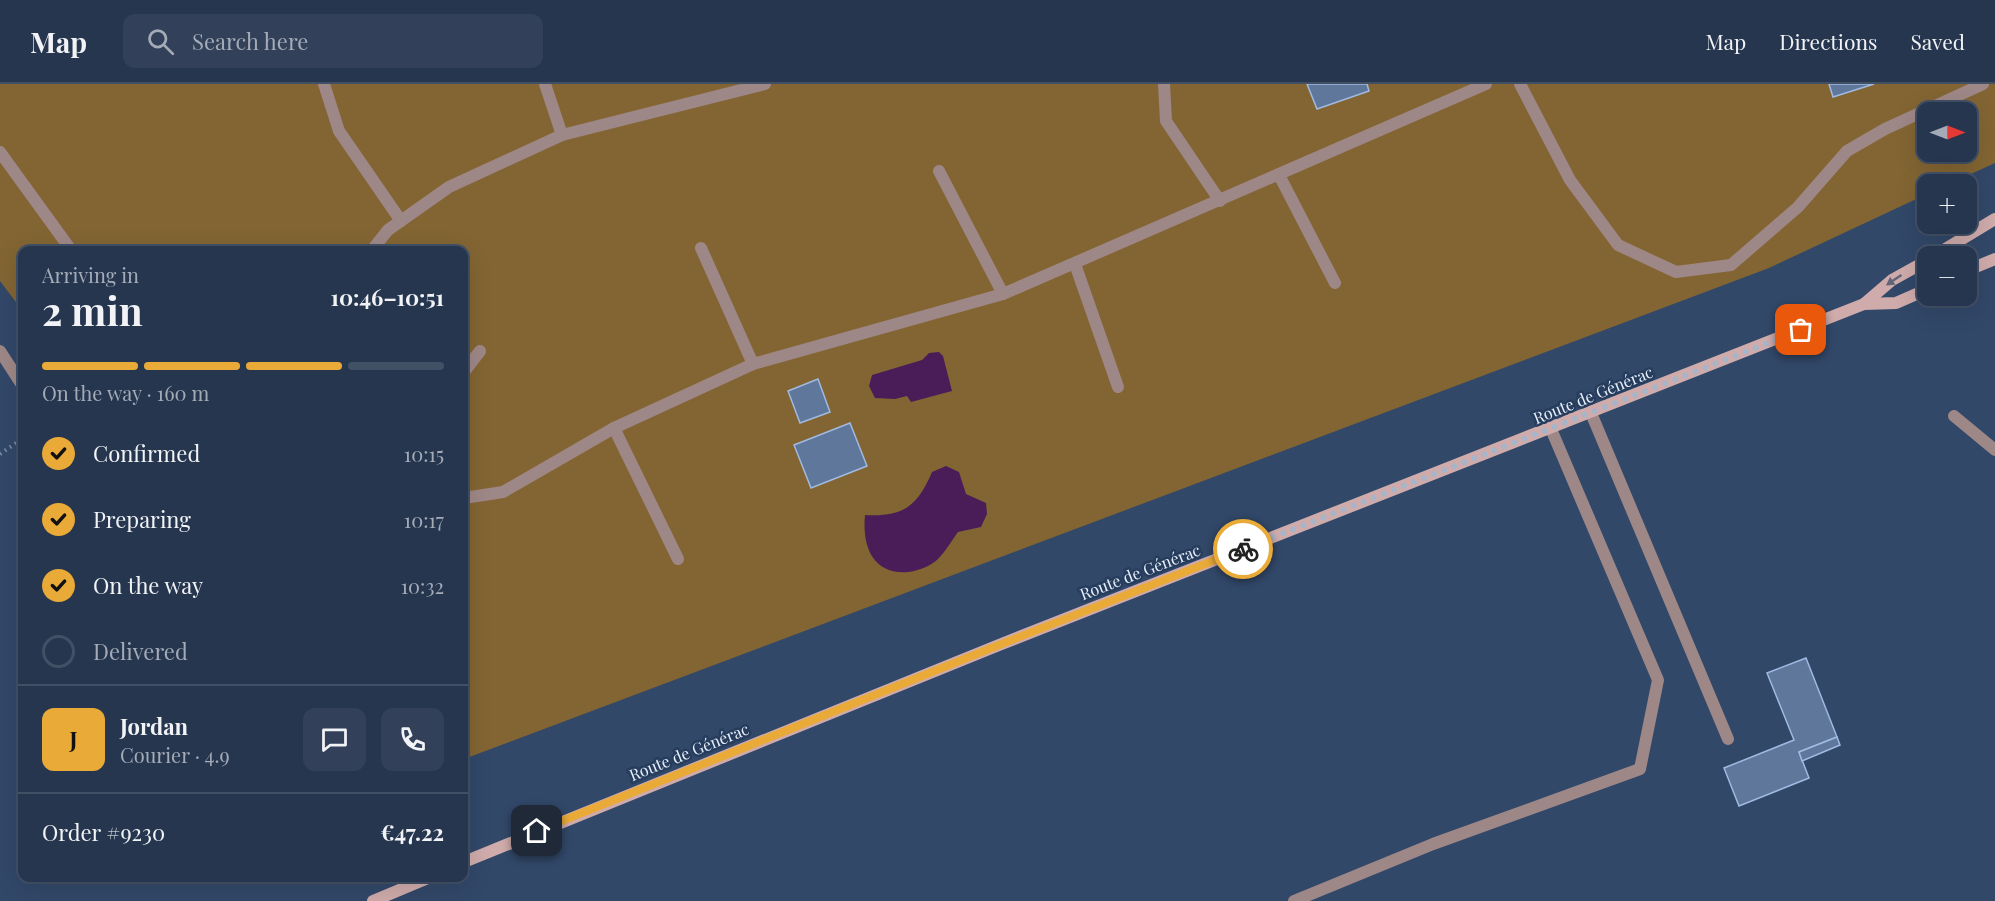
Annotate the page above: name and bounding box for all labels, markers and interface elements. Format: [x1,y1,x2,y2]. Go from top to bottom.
search box [123,14,543,68]
text: Map [30,23,87,60]
icon: search [144,25,177,58]
text: Search here [192,26,308,56]
text: Map [1705,27,1746,55]
text: Directions [1779,27,1877,55]
text: Saved [1910,27,1965,55]
north arrow [1917,102,1977,162]
map controls [1917,102,1977,306]
button: + [1917,174,1977,234]
button: − [1917,246,1977,306]
text: Arriving in [42,261,139,288]
one-way arrow [1887,274,1903,286]
text: 10:46–10:51 [330,282,444,312]
text: 2 min [42,284,143,336]
pin [1775,304,1826,355]
icon: bag [1784,313,1817,346]
street label: Route de Générac [1530,361,1656,428]
text: On the way · 160 m [42,379,209,406]
icon: check [42,437,75,470]
text: Confirmed [93,438,200,468]
text: 10:15 [404,440,444,467]
icon: check [42,503,75,536]
text: Preparing [93,504,191,534]
text: 10:17 [404,506,444,533]
courier [1213,519,1273,579]
icon: bike [1227,533,1260,566]
street label: Route de Générac [1077,539,1203,604]
icon: check [42,569,75,602]
text: On the way [93,570,203,600]
text: 10:32 [401,572,444,599]
text: Delivered [93,636,188,666]
button: chat [303,708,366,771]
button: phone [381,708,444,771]
text: Jordan [120,711,188,741]
street label: Route de Générac [626,718,752,785]
text: J [69,724,78,754]
text: Courier · 4.9 [120,741,230,768]
pin [511,805,562,856]
icon: home [520,814,553,847]
text: Order #9230 [42,817,165,847]
text: €47.22 [380,817,444,847]

